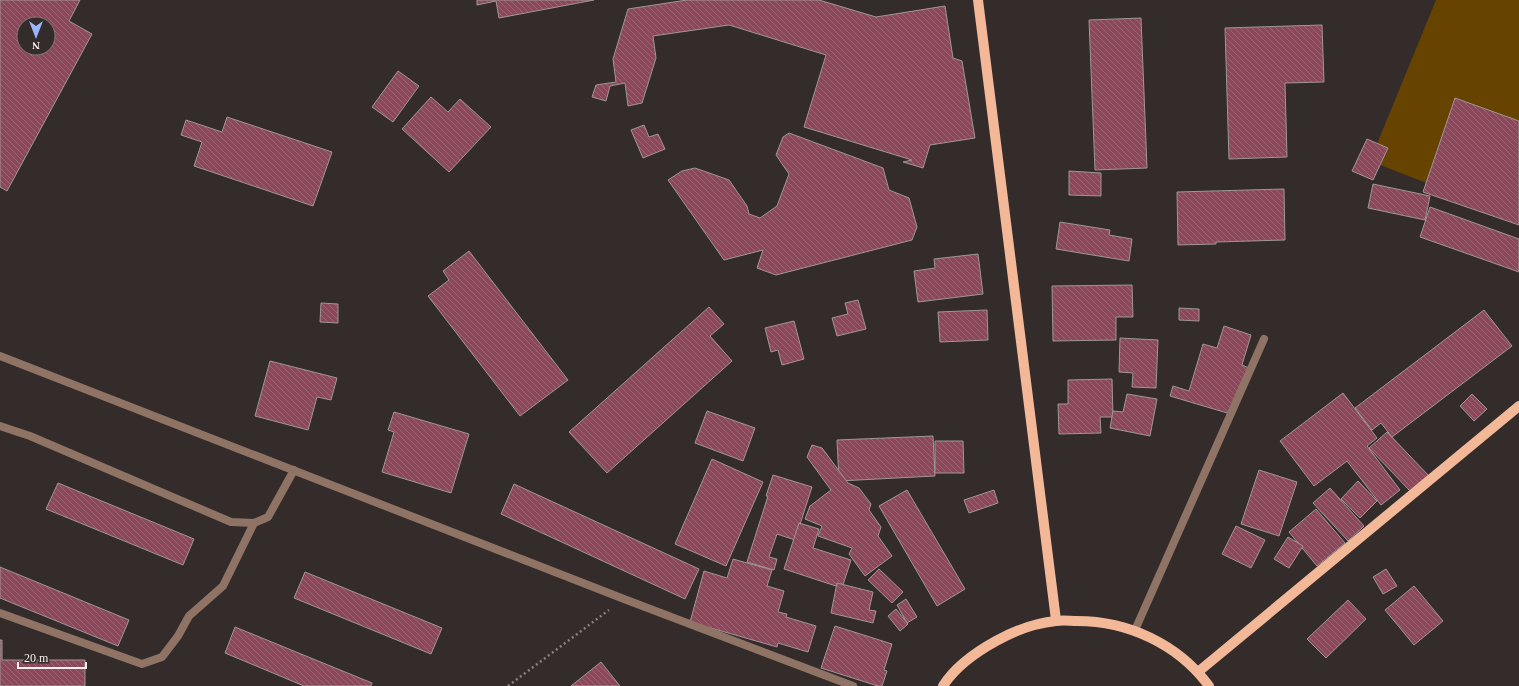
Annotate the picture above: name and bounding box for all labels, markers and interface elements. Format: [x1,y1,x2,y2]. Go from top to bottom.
north arrow [16,16,56,56]
text: N [32,40,40,52]
scale bar [18,644,86,670]
text: 20 m [24,651,49,665]

